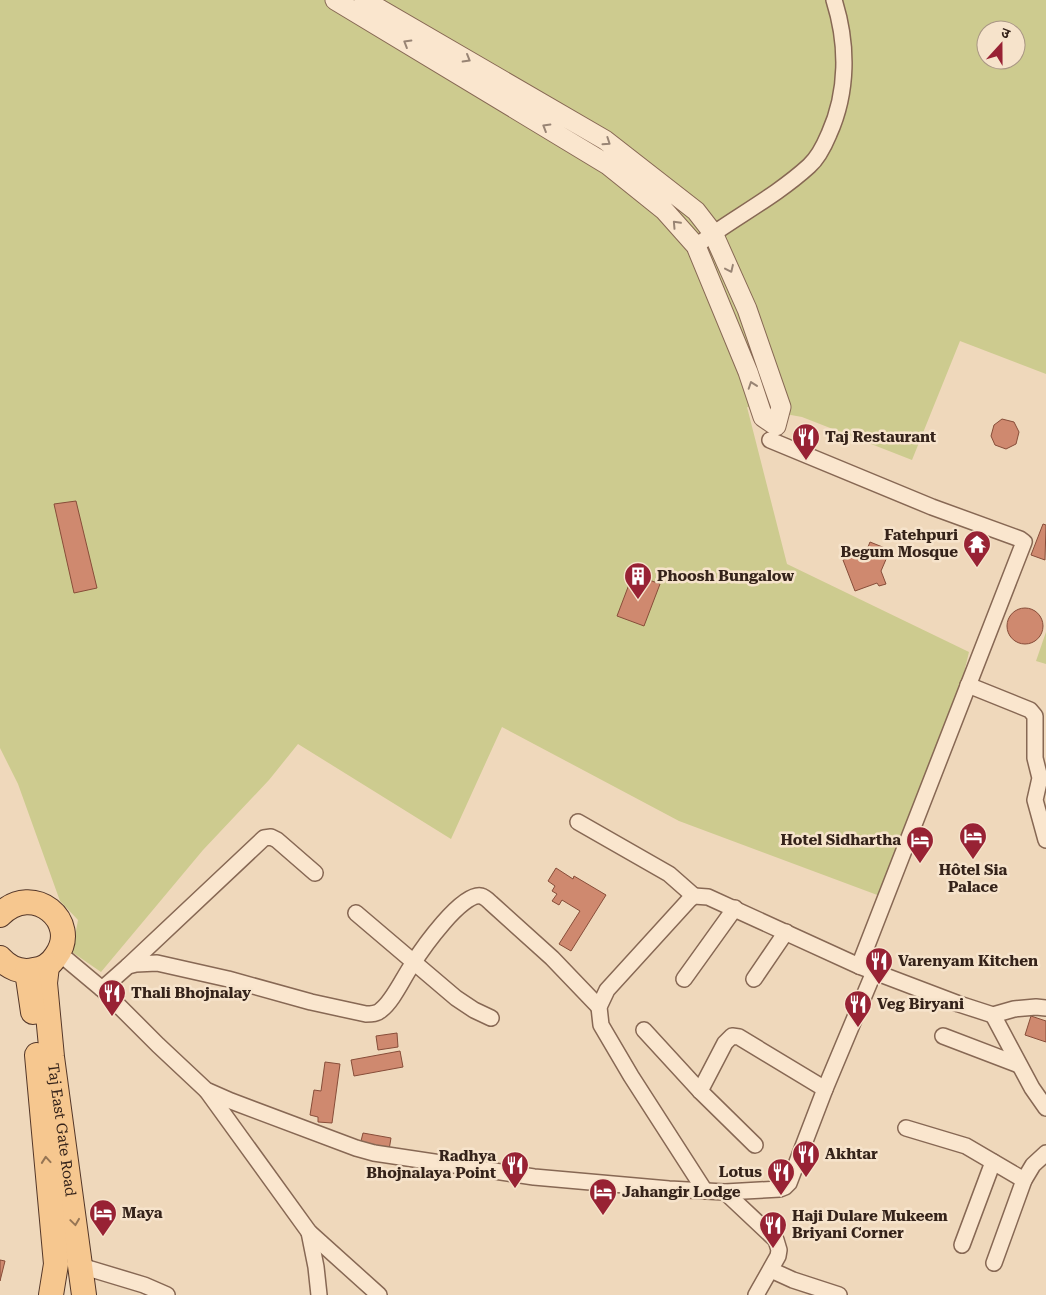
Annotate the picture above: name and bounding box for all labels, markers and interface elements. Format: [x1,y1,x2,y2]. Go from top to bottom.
north arrow [976,20,1026,70]
text: उ [999,24,1013,42]
one-way arrow [404,40,413,50]
one-way arrow [462,53,471,63]
one-way arrow [543,124,552,134]
one-way arrow [601,136,611,145]
one-way arrow [673,221,682,230]
one-way arrow [723,264,734,273]
one-way arrow [748,381,758,390]
restaurant icon: Taj Restaurant [791,422,821,461]
place label: Taj Restaurant [825,428,936,446]
place label: Fatehpuri Begum Mosque [840,526,958,561]
temple icon: Fatehpuri Begum Mosque [962,529,992,568]
building icon: Phoosh Bungalow [623,561,653,600]
place label: Phoosh Bungalow [657,567,794,585]
hotel icon: Hôtel Sia Palace [958,821,988,860]
hotel icon: Hotel Sidhartha [905,825,935,864]
place label: Hotel Sidhartha [781,831,901,849]
place label: Hôtel Sia Palace [939,861,1007,896]
restaurant icon: Varenyam Kitchen [864,946,894,985]
place label: Varenyam Kitchen [898,952,1038,970]
restaurant icon: Thali Bhojnalay [97,978,127,1017]
place label: Thali Bhojnalay [131,984,251,1002]
restaurant icon: Veg Biryani [843,989,873,1028]
place label: Veg Biryani [877,995,964,1013]
street label: Taj East Gate Road [44,1062,80,1198]
restaurant icon: Akhtar [791,1139,821,1178]
place label: Akhtar [825,1145,878,1163]
place label: Radhya Bhojnalaya Point [366,1147,496,1182]
restaurant icon: Radhya Bhojnalaya Point [500,1150,530,1189]
one-way arrow [41,1155,52,1163]
restaurant icon: Lotus [766,1157,796,1196]
place label: Lotus [719,1163,762,1181]
hotel icon: Jahangir Lodge [588,1177,618,1216]
place label: Jahangir Lodge [622,1183,741,1201]
hotel icon: Maya [88,1198,118,1237]
place label: Maya [122,1204,163,1222]
place label: Haji Dulare Mukeem Briyani Corner [792,1207,948,1242]
restaurant icon: Haji Dulare Mukeem Briyani Corner [758,1210,788,1249]
one-way arrow [69,1218,80,1226]

